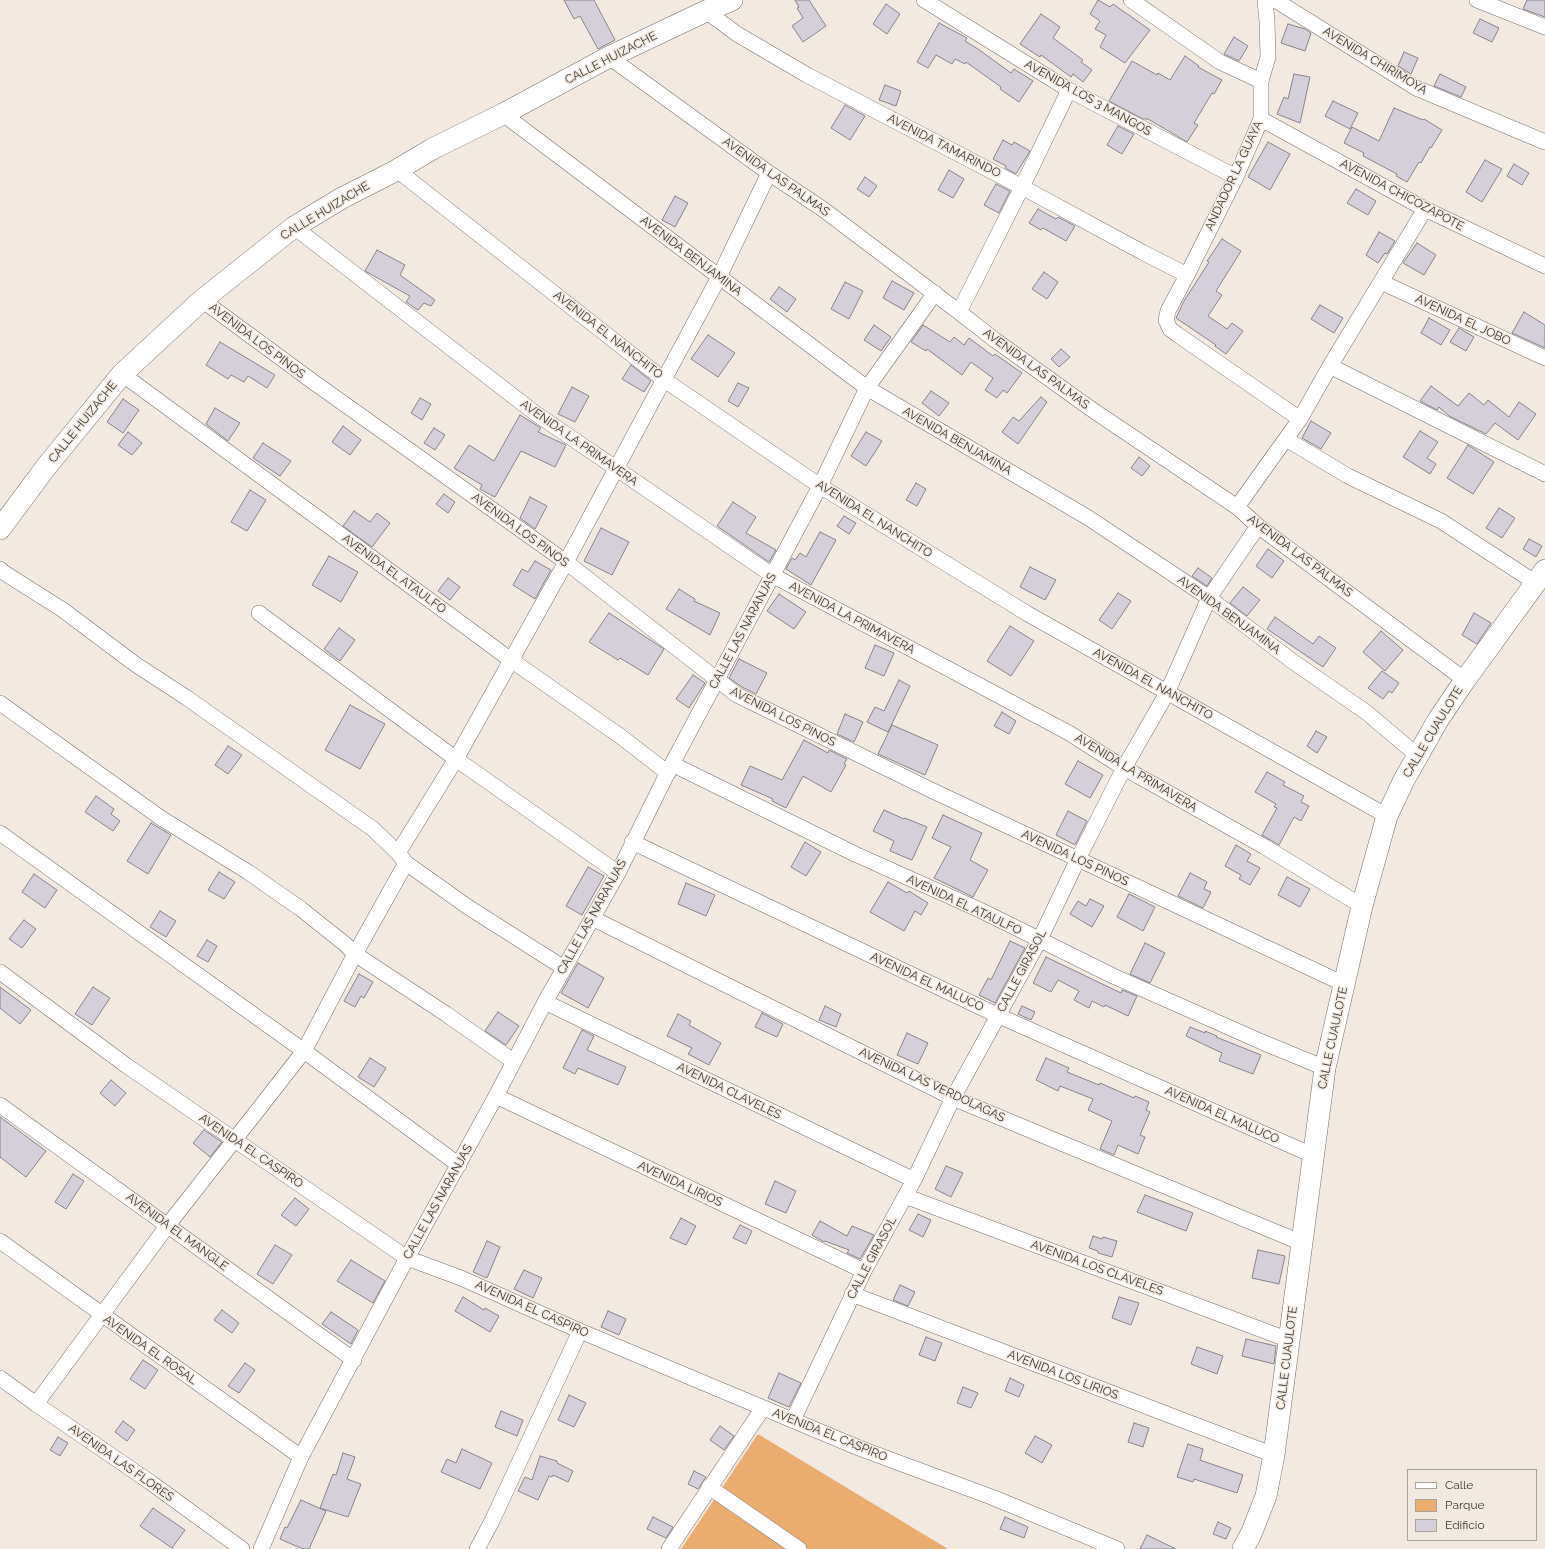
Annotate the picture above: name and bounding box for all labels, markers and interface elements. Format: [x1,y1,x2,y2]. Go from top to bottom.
street label: AVENIDA CHIRIMOYA [1320,24,1430,98]
street label: CALLE HUIZACHE [563,29,659,87]
street label: AVENIDA LOS 3 MANGOS [1022,57,1154,139]
street label: AVENIDA TAMARINDO [885,111,1003,181]
street label: ANDADOR LA GUAYA [1202,119,1266,233]
street label: AVENIDA LAS PALMAS [720,134,832,220]
street label: AVENIDA CHICOZAPOTE [1338,156,1466,234]
street label: CALLE HUIZACHE [278,179,372,243]
street label: AVENIDA BENJAMINA [637,213,745,299]
street label: AVENIDA EL NANCHITO [551,288,665,382]
street label: AVENIDA EL JOBO [1413,292,1513,348]
street label: AVENIDA LOS PINOS [206,300,308,382]
street label: AVENIDA LAS PALMAS [980,326,1092,412]
street label: CALLE HUIZACHE [46,378,120,466]
street label: AVENIDA LA PRIMAVERA [517,397,641,489]
street label: AVENIDA BENJAMINA [900,404,1014,478]
street label: AVENIDA EL NANCHITO [813,477,935,561]
street label: AVENIDA LOS PINOS [469,490,571,570]
street label: AVENIDA LAS PALMAS [1245,512,1355,600]
street label: AVENIDA EL ATAULFO [339,531,449,617]
street label: CALLE LAS NARANJAS [706,571,780,691]
street label: AVENIDA BENJAMINA [1175,573,1283,657]
street label: AVENIDA LA PRIMAVERA [787,579,917,657]
street label: AVENIDA EL NANCHITO [1091,645,1215,723]
street label: AVENIDA LOS PINOS [728,684,838,750]
street label: CALLE CUAULOTE [1400,684,1466,780]
street label: AVENIDA LA PRIMAVERA [1072,731,1200,815]
street label: AVENIDA LOS PINOS [1019,827,1131,889]
street label: CALLE LAS NARANJAS [554,857,630,977]
street label: AVENIDA EL ATAULFO [904,872,1024,938]
street label: CALLE GIRASOL [994,927,1050,1015]
street label: AVENIDA EL MALUCO [868,949,986,1015]
street label: CALLE CUAULOTE [1315,985,1351,1091]
street label: AVENIDA LAS VERDOLAGAS [857,1045,1007,1125]
street label: AVENIDA CLAVELES [675,1060,783,1122]
street label: AVENIDA EL MALUCO [1163,1083,1281,1147]
street label: AVENIDA EL CASPIRO [196,1111,306,1191]
street label: CALLE LAS NARANJAS [400,1142,476,1262]
street label: AVENIDA LIRIOS [635,1158,725,1210]
street label: AVENIDA EL MANGLE [123,1190,231,1274]
street label: CALLE GIRASOL [844,1214,900,1302]
street label: AVENIDA LOS CLAVELES [1029,1237,1165,1299]
street label: AVENIDA EL CASPIRO [473,1277,591,1341]
street label: CALLE CUAULOTE [1273,1305,1301,1411]
street label: AVENIDA EL ROSAL [100,1312,200,1388]
street label: AVENIDA LOS LIRIOS [1006,1347,1120,1403]
street label: AVENIDA EL CASPIRO [770,1405,890,1465]
street label: AVENIDA LAS FLORES [66,1421,176,1505]
legend [1407,1469,1537,1541]
text: Calle [1445,1478,1473,1492]
text: Parque [1445,1498,1485,1512]
text: Edificio [1445,1518,1485,1532]

